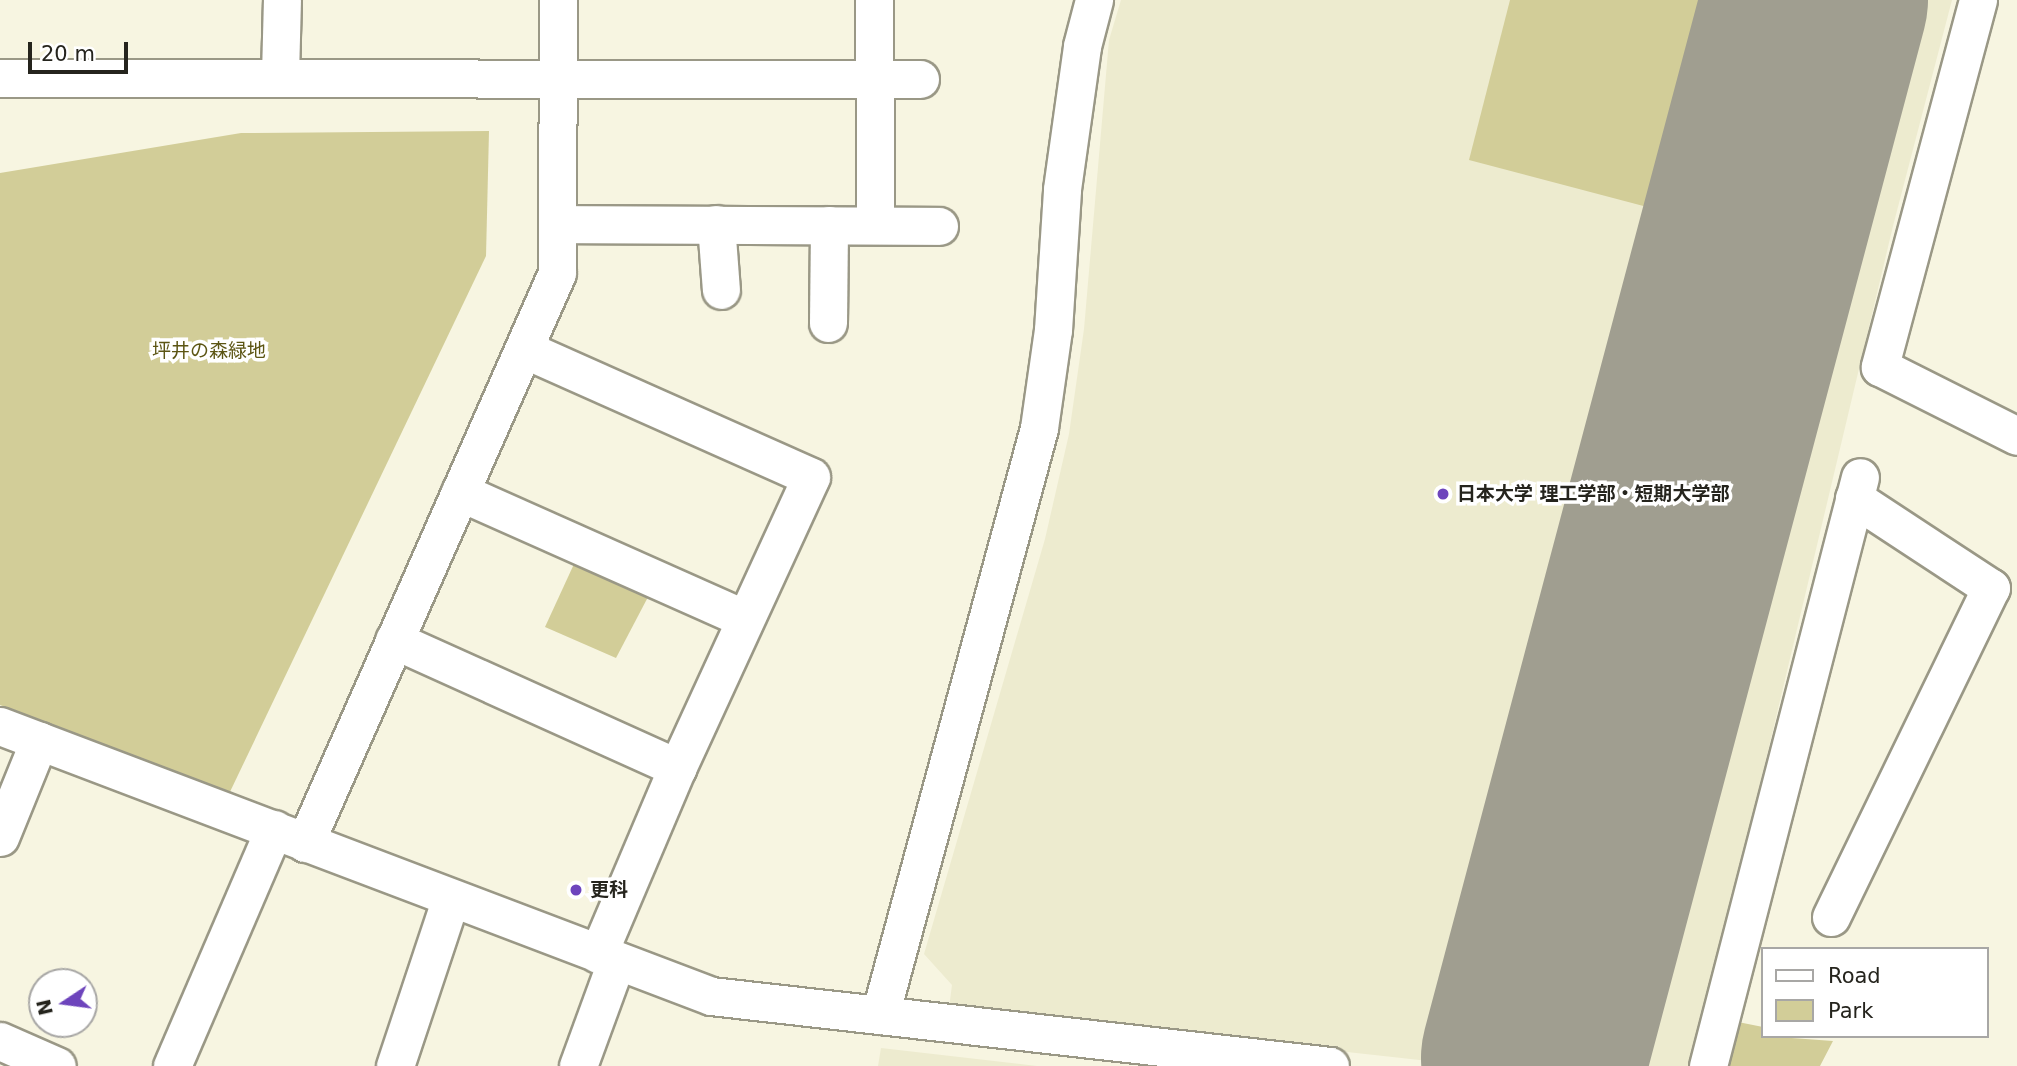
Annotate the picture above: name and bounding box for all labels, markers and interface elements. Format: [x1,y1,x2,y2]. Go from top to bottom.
scale bar [32,28,131,72]
text: 20 m [41,42,95,66]
park label: 坪井の森緑地 [152,340,266,362]
place label: 日本大学 理工学部・短期大学部 [1457,483,1730,505]
marker: 日本大学 理工学部・短期大学部 [1435,486,1451,502]
place label: 更科 [590,879,628,901]
marker: 更科 [568,882,584,898]
legend [1762,947,1989,1038]
text: Road [1828,964,1881,988]
north arrow [28,968,98,1038]
text: N [32,997,57,1017]
text: Park [1828,999,1873,1023]

